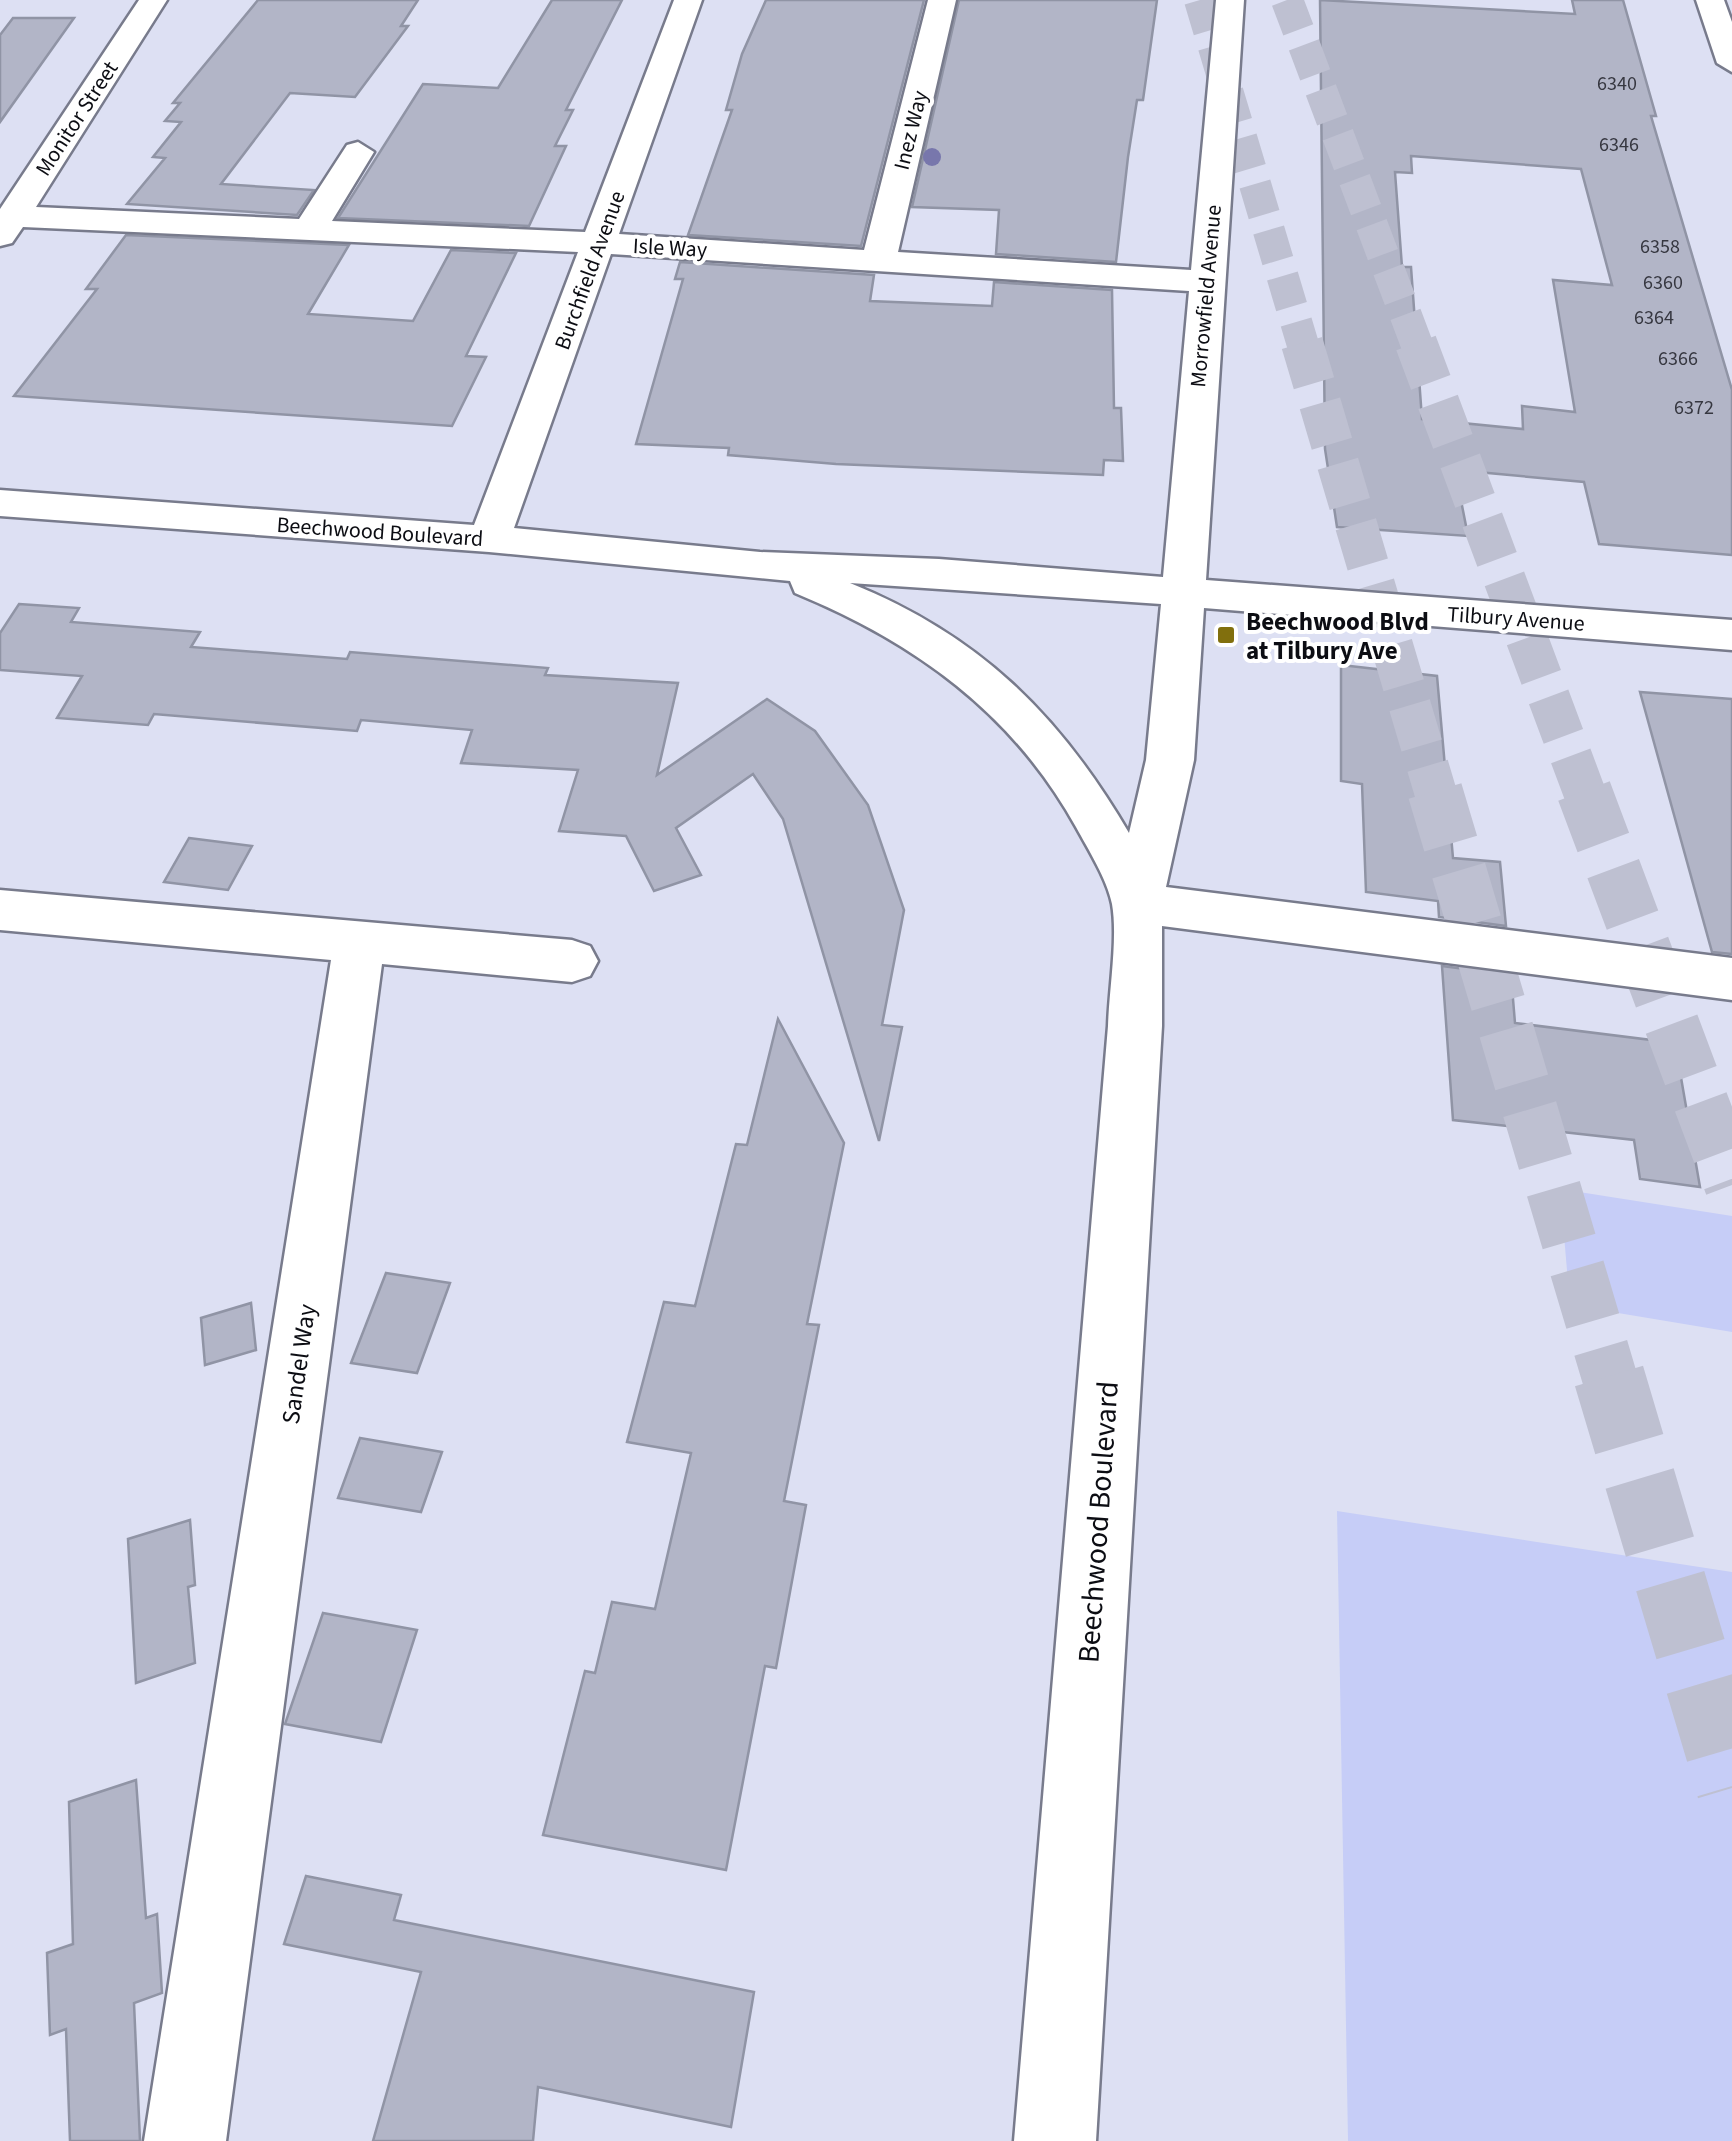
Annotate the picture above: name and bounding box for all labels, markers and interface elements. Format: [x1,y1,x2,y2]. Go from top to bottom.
street label: Monitor Street [28,54,126,182]
house number: 6340 [1597,70,1637,98]
street label: Inez Way [886,86,936,173]
house number: 6346 [1599,131,1639,159]
street label: Burchfield Avenue [546,186,634,354]
street label: Morrowfield Avenue [1182,203,1230,389]
street label: Isle Way [632,230,709,266]
house number: 6358 [1640,233,1680,261]
house number: 6360 [1643,269,1683,297]
house number: 6364 [1634,304,1674,332]
house number: 6366 [1658,345,1698,373]
house number: 6372 [1674,394,1714,422]
street label: Beechwood Boulevard [276,509,484,555]
street label: Tilbury Avenue [1446,598,1586,640]
place label: Beechwood Blvd at Tilbury Ave [1246,604,1429,669]
marker: Beechwood Blvd at Tilbury Ave [1215,624,1237,646]
street label: Sandel Way [273,1302,325,1426]
street label: Beechwood Boulevard [1067,1380,1130,1664]

